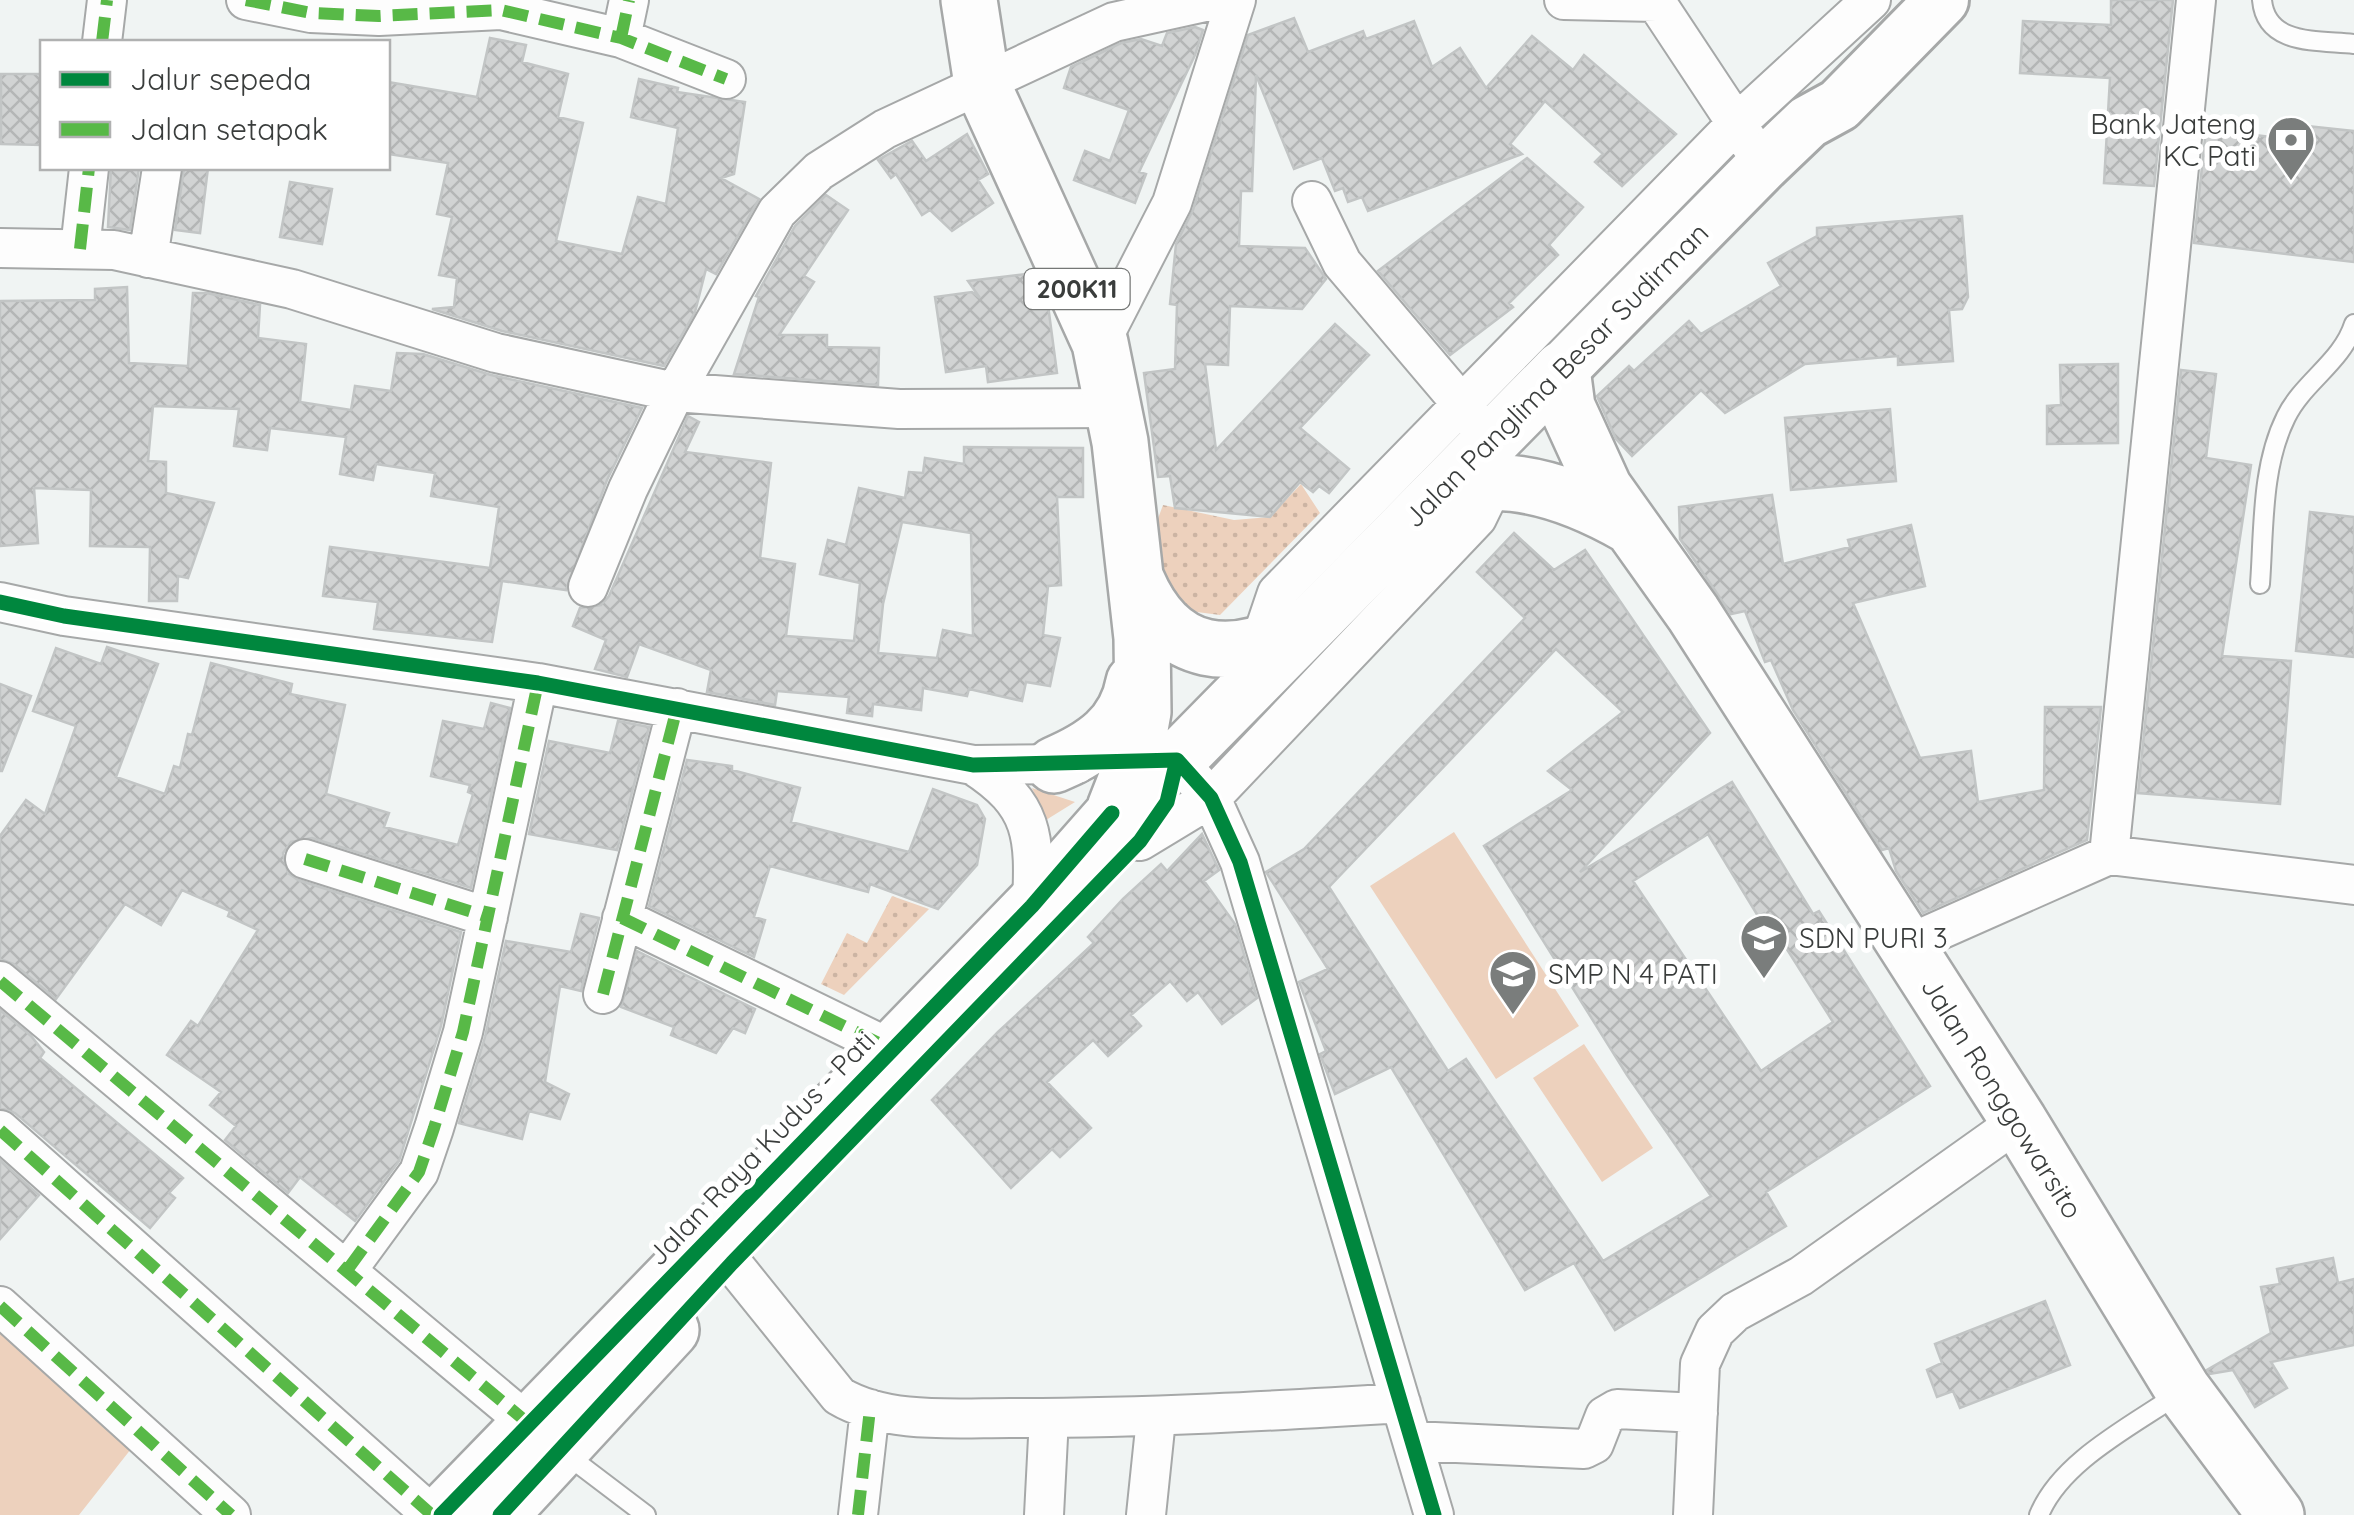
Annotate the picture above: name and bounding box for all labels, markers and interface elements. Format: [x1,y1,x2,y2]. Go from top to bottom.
legend [40,40,390,170]
text: Jalur sepeda [130,60,311,98]
place label: Bank Jateng KC Pati [2090,106,2256,173]
text: Jalan setapak [130,110,328,148]
bank icon: Bank Jateng KC Pati [2265,114,2317,182]
street label: Jalan Panglima Besar Sudirman [1396,215,1715,534]
road number: 200K11 [1024,269,1130,309]
school or university icon: SDN PURI 3 [1738,912,1790,980]
place label: SDN PURI 3 [1799,920,1948,955]
school or university icon: SMP N 4 PATI [1487,948,1539,1016]
place label: SMP N 4 PATI [1548,956,1718,991]
street label: Jalan Ronggowarsito [1914,971,2091,1225]
street label: Jalan Raya Kudus - Pati [639,1023,882,1272]

